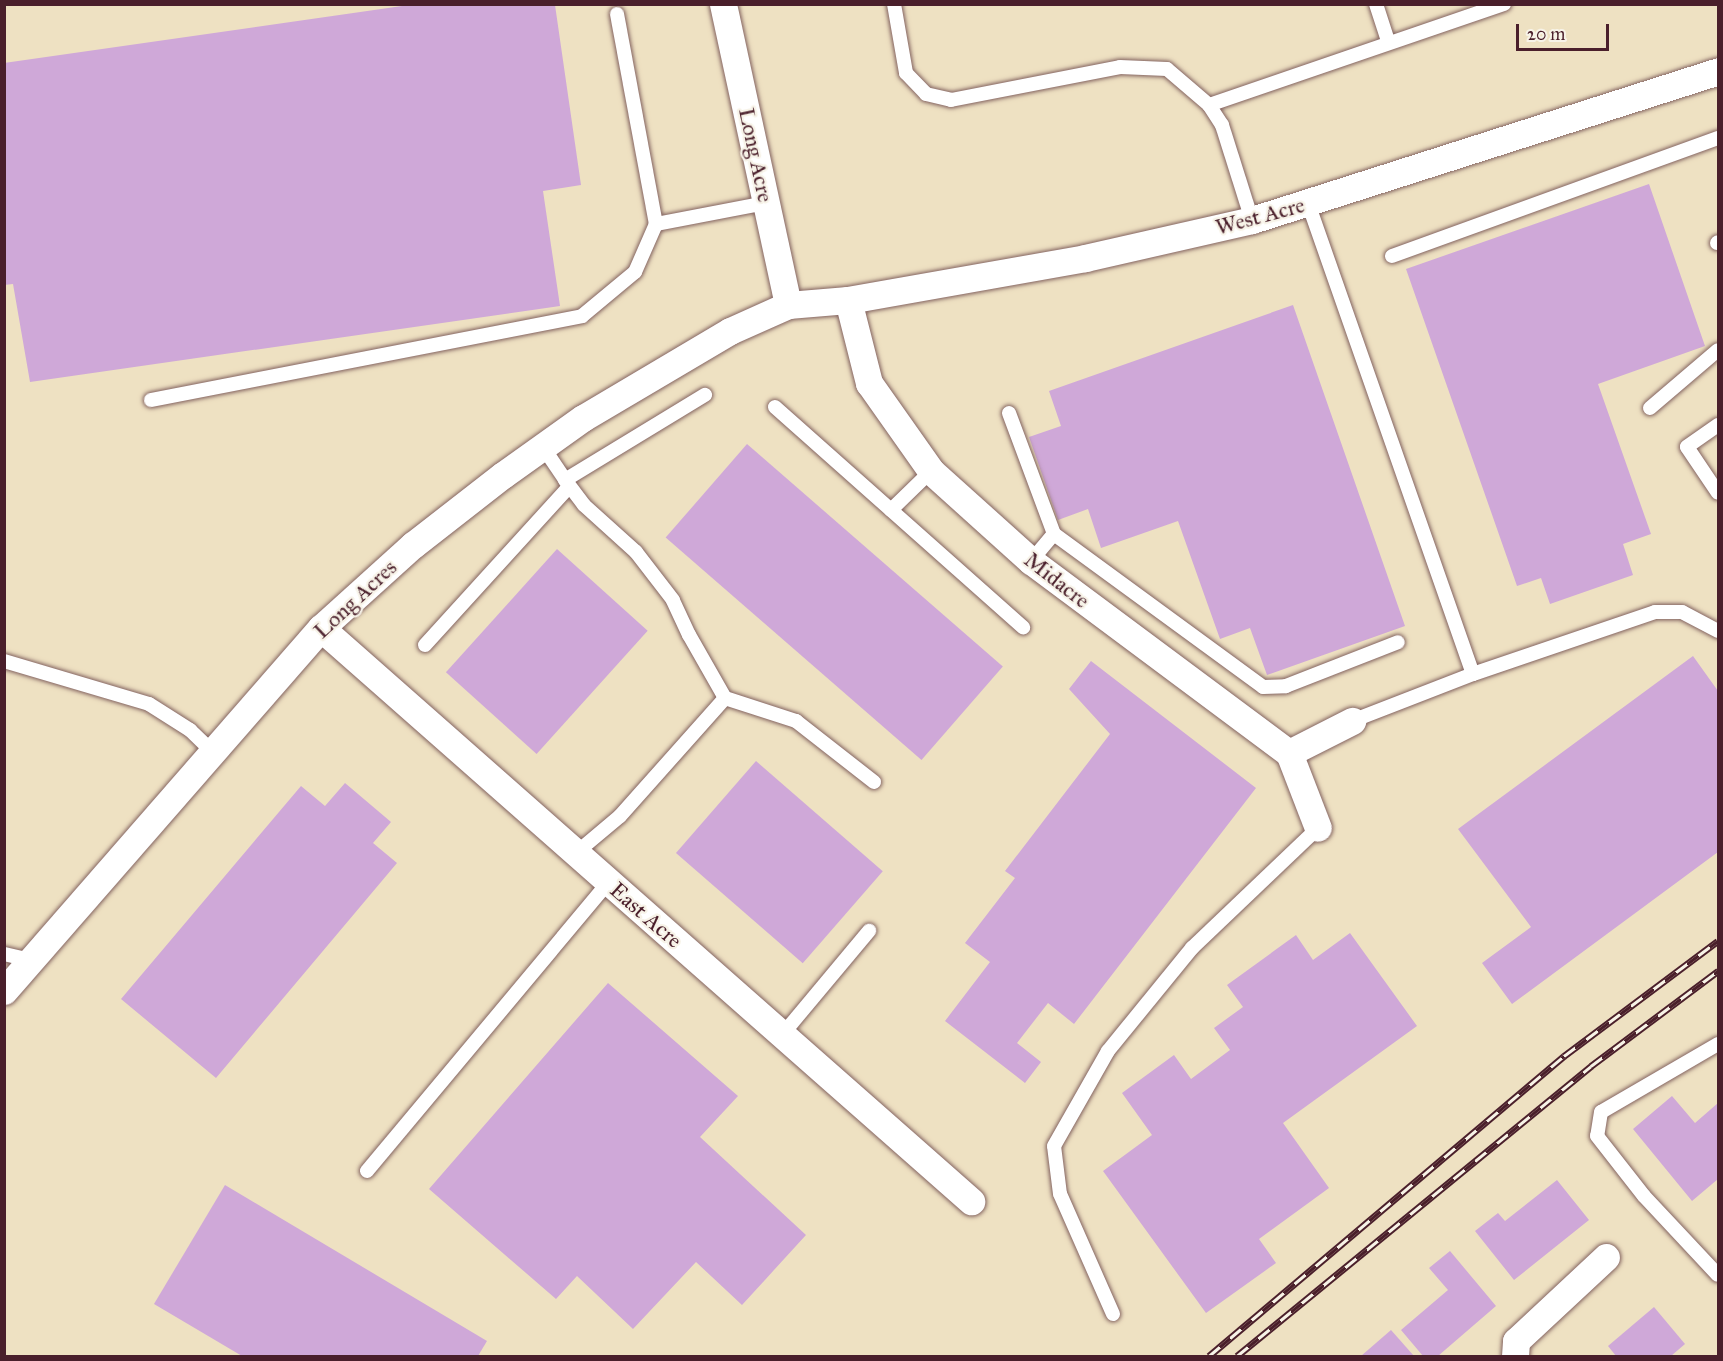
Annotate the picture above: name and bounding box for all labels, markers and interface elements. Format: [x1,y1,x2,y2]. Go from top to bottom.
scale bar [1519,12,1612,50]
text: 20 m [1527,23,1565,45]
street label: Long Acre [733,105,779,205]
street label: West Acre [1213,191,1307,241]
street label: Midacre [1019,546,1095,614]
street label: Long Acres [308,554,402,644]
street label: East Acre [605,877,687,953]

